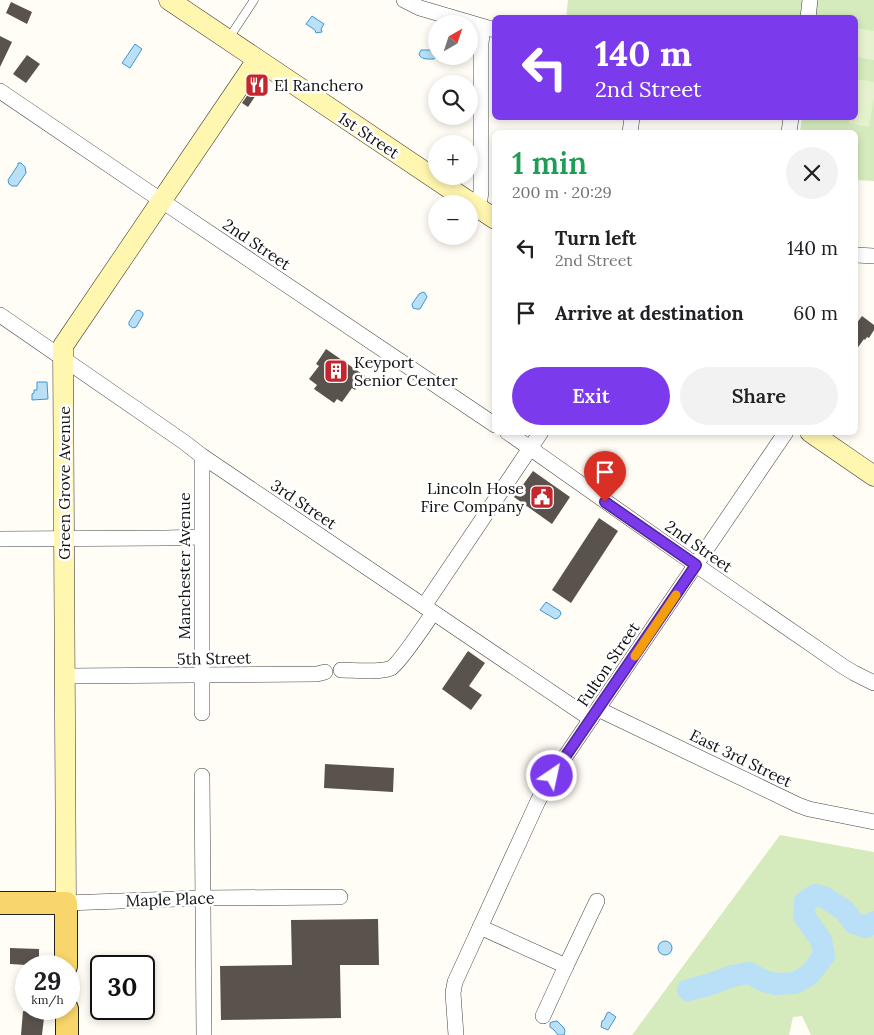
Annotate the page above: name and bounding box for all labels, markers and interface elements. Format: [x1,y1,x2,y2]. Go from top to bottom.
north arrow [428,15,478,65]
map controls [428,15,478,245]
text: 140 m [595,31,692,76]
icon: left [512,35,577,100]
restaurant icon: El Ranchero [244,72,270,98]
place label: El Ranchero [274,75,363,95]
button: search [428,75,478,125]
text: 2nd Street [595,75,701,103]
street label: 1st Street [335,107,404,163]
button: + [428,135,478,185]
text: 1 min [512,144,587,182]
button: close [786,147,838,199]
text: 200 m · 20:29 [512,182,612,202]
button: − [428,195,478,245]
street label: 2nd Street [219,214,295,274]
text: Turn left [555,226,636,250]
icon: left [512,234,540,262]
text: 140 m [787,236,838,260]
text: 2nd Street [555,250,632,270]
icon: arrive [512,299,540,327]
text: Arrive at destination [555,301,744,325]
text: 60 m [793,301,838,325]
place label: Keyport Senior Center [354,352,458,390]
building icon: Keyport Senior Center [323,358,349,384]
button: Exit [512,367,670,425]
button: Share [680,367,838,425]
street label: Green Grove Avenue [54,406,74,560]
pin [584,451,626,502]
icon: arrive [591,458,619,486]
street label: 3rd Street [267,475,341,534]
place label: Lincoln Hose Fire Company [420,478,525,516]
public building icon: Lincoln Hose Fire Company [529,484,555,510]
street label: Manchester Avenue [174,492,194,640]
street label: 2nd Street [662,516,737,577]
street label: Fulton Street [572,617,644,710]
street label: 5th Street [177,647,252,669]
street label: East 3rd Street [687,725,796,792]
position arrow [525,749,577,801]
street label: Maple Place [125,887,215,911]
speed limit sign: 30 [90,955,155,1020]
text: 29 [34,965,61,997]
text: km/h [31,992,64,1007]

